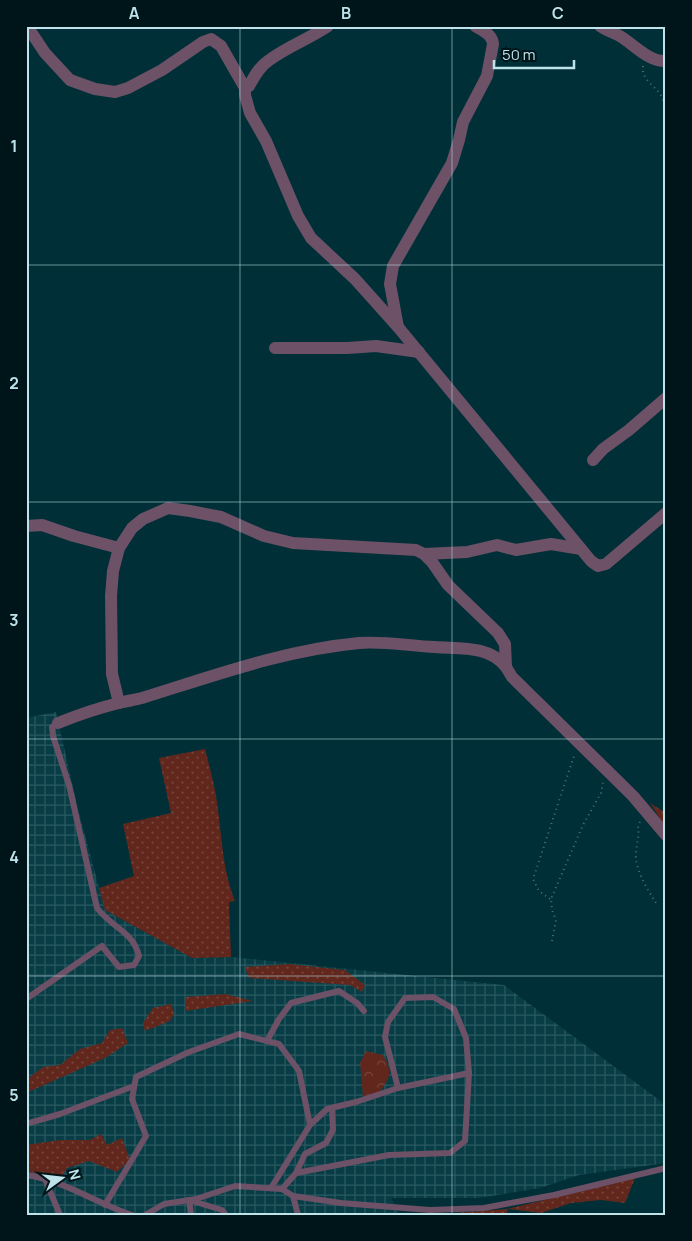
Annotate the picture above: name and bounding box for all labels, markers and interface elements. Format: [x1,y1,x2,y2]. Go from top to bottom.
text: A [129,2,140,24]
text: B [341,2,351,24]
text: C [552,2,564,24]
scale bar [494,38,574,70]
text: 50 m [502,44,536,65]
text: 1 [10,135,18,157]
text: 2 [9,372,19,394]
text: 3 [9,609,19,631]
text: 4 [9,846,19,868]
text: 5 [9,1084,19,1106]
north arrow [38,1154,88,1204]
text: N [65,1167,86,1182]

